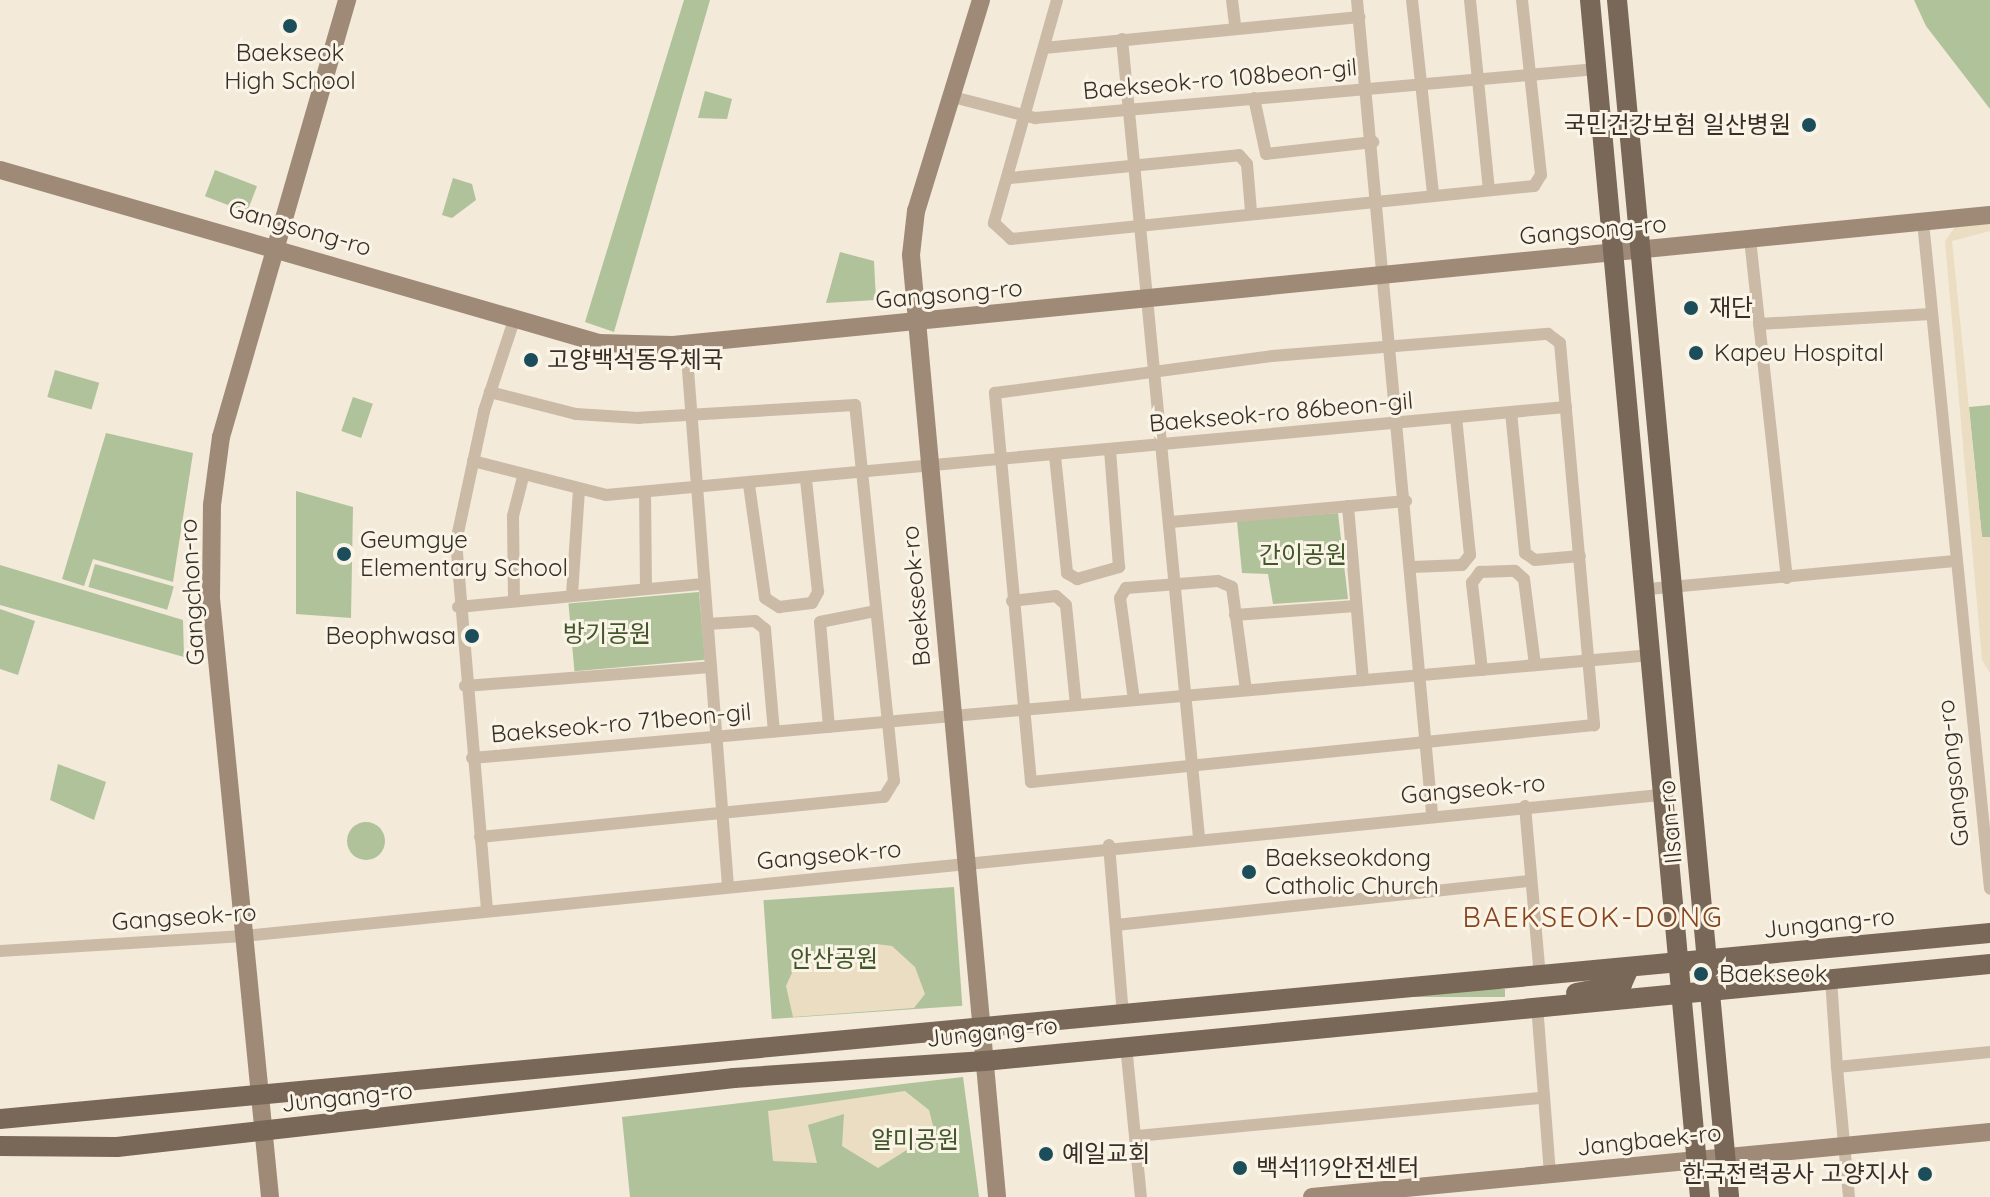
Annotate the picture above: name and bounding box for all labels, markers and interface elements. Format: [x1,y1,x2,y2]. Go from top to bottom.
marker: Baekseok High School [281,17,299,35]
place label: Baekseok High School [224,39,356,95]
street label: Baekseok-ro 108beon-gil [1082,53,1358,105]
place label: 국민건강보험 일산병원 [1564,111,1791,139]
marker: 국민건강보험 일산병원 [1798,114,1820,136]
street label: Gangsong-ro [225,194,375,262]
street label: Gangsong-ro [1518,209,1668,251]
street label: Gangsong-ro [874,273,1024,315]
place label: 재단 [1709,294,1753,322]
marker: 재단 [1680,297,1702,319]
place label: Kapeu Hospital [1714,339,1884,367]
marker: Kapeu Hospital [1685,342,1707,364]
place label: 고양백석동우체국 [547,346,724,374]
marker: 고양백석동우체국 [522,351,540,369]
street label: Baekseok-ro 86beon-gil [1148,386,1414,438]
street label: Gangchon-ro [174,518,210,666]
street label: Baekseok-ro [896,524,936,668]
place label: Geumgye Elementary School [360,526,568,582]
park label: 간이공원 [1259,541,1347,569]
marker: Geumgye Elementary School [335,545,353,563]
park label: 방기공원 [563,620,651,648]
place label: Beophwasa [325,622,456,650]
marker: Beophwasa [463,627,481,645]
street label: Baekseok-ro 71beon-gil [489,697,753,749]
street label: Gangsong-ro [1931,698,1975,848]
street label: Gangseok-ro [1400,768,1546,810]
street label: Ilsan-ro [1652,779,1688,865]
street label: Gangseok-ro [756,834,902,876]
place label: Baekseokdong Catholic Church [1265,844,1439,900]
marker: Baekseokdong Catholic Church [1240,863,1258,881]
street label: Gangseok-ro [111,898,257,936]
district label: BAEKSEOK-DONG [1462,900,1724,934]
street label: Jungang-ro [1762,902,1896,944]
park label: 안산공원 [790,945,878,973]
place label: Baekseok [1719,960,1828,988]
marker: Baekseok [1690,963,1712,985]
street label: Jungang-ro [925,1011,1059,1053]
street label: Jungang-ro [280,1076,414,1118]
street label: Jangbaek-ro [1575,1118,1723,1162]
park label: 얄미공원 [871,1126,959,1154]
place label: 예일교회 [1062,1140,1150,1168]
marker: 예일교회 [1037,1145,1055,1163]
place label: 백석119안전센터 [1256,1154,1420,1182]
marker: 백석119안전센터 [1231,1159,1249,1177]
place label: 한국전력공사 고양지사 [1682,1160,1909,1188]
marker: 한국전력공사 고양지사 [1916,1165,1934,1183]

